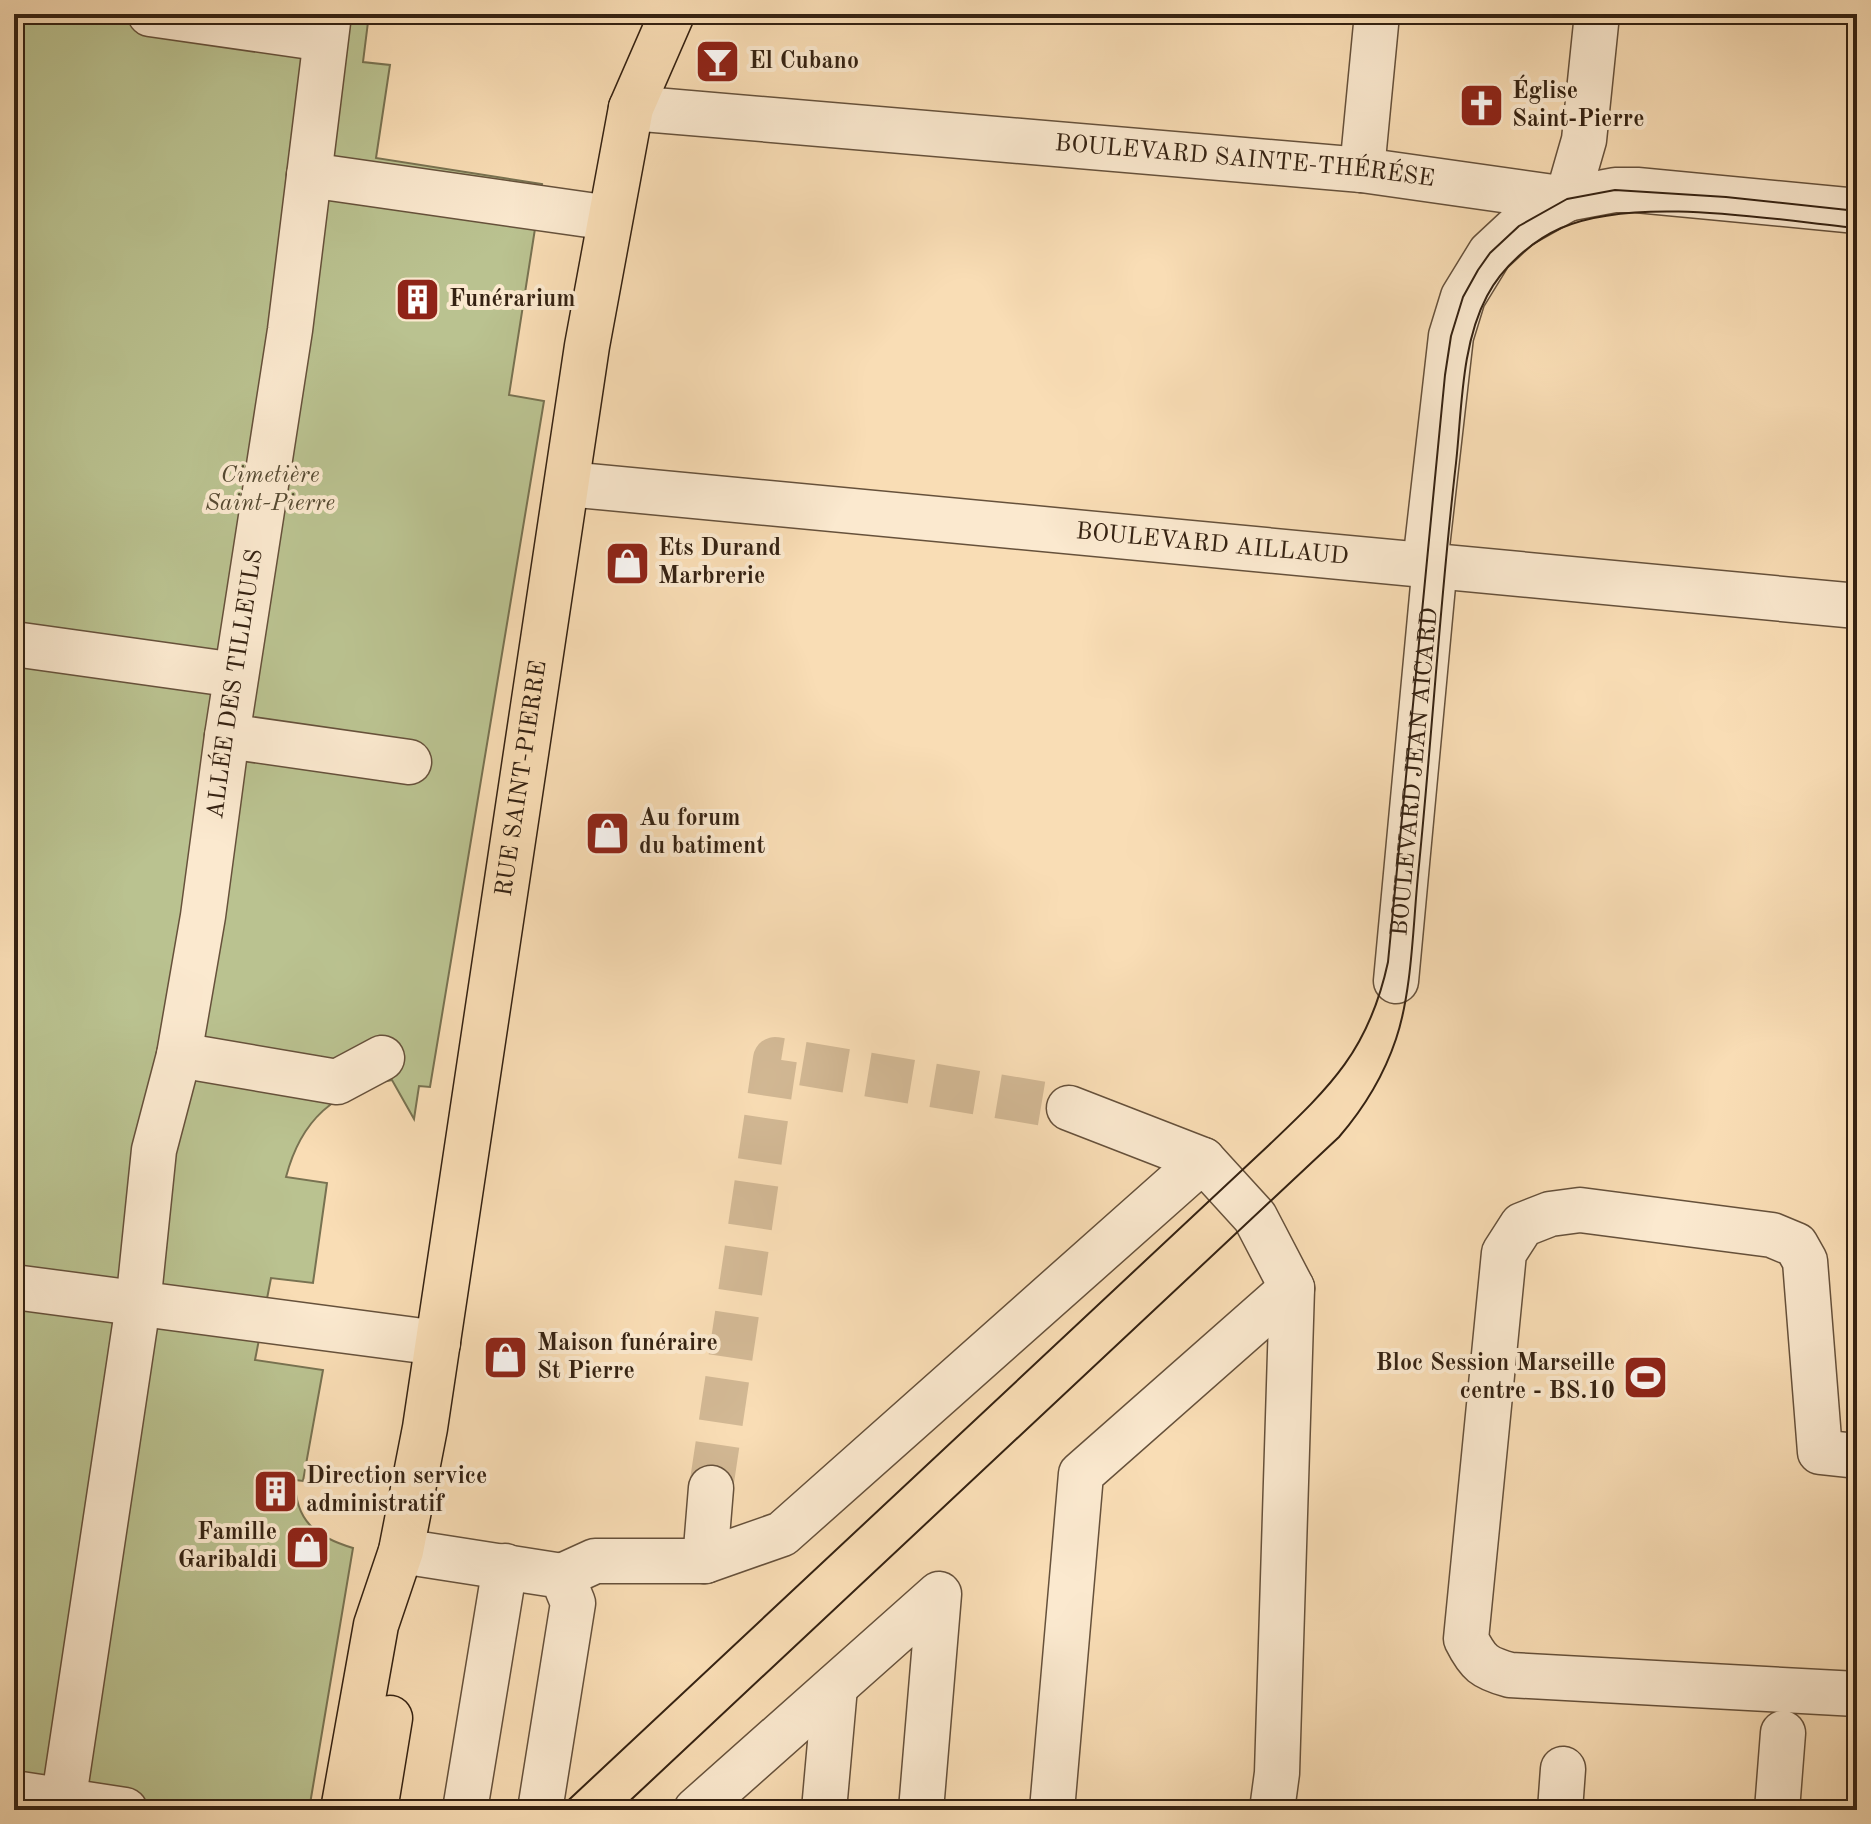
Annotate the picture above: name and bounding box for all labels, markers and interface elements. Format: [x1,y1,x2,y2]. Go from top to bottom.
bar icon: El Cubano [694,38,742,86]
place label: El Cubano [749,50,859,74]
place label: Église Saint-Pierre [1512,74,1645,132]
church icon: Église Saint-Pierre [1457,82,1505,130]
street label: BOULEVARD SAINTE-THÉRÉSE [1054,132,1436,192]
building icon: Funérarium [394,276,442,324]
place label: Funérarium [449,288,575,312]
park label: Cimetière Saint-Pierre [205,464,335,516]
street label: BOULEVARD AILLAUD [1075,520,1350,570]
place label: Ets Durand Marbrerie [658,537,781,589]
shop icon: Ets Durand Marbrerie [603,539,651,587]
street label: ALLÉE DES TILLEULS [204,548,268,820]
street label: BOULEVARD JEAN AICARD [1388,606,1443,937]
street label: RUE SAINT-PIERRE [493,659,552,898]
place label: Au forum du batiment [639,807,765,859]
shop icon: Au forum du batiment [584,809,632,857]
place label: Maison funéraire St Pierre [537,1332,718,1384]
shop icon: Maison funéraire St Pierre [482,1334,530,1382]
place label: Bloc Session Marseille centre - BS.10 [1376,1352,1615,1404]
sports icon: Bloc Session Marseille centre - BS.10 [1622,1354,1670,1402]
place label: Direction service administratif [306,1465,487,1517]
building icon: Direction service administratif [251,1467,299,1515]
place label: Famille Garibaldi [178,1521,277,1573]
shop icon: Famille Garibaldi [284,1523,332,1571]

